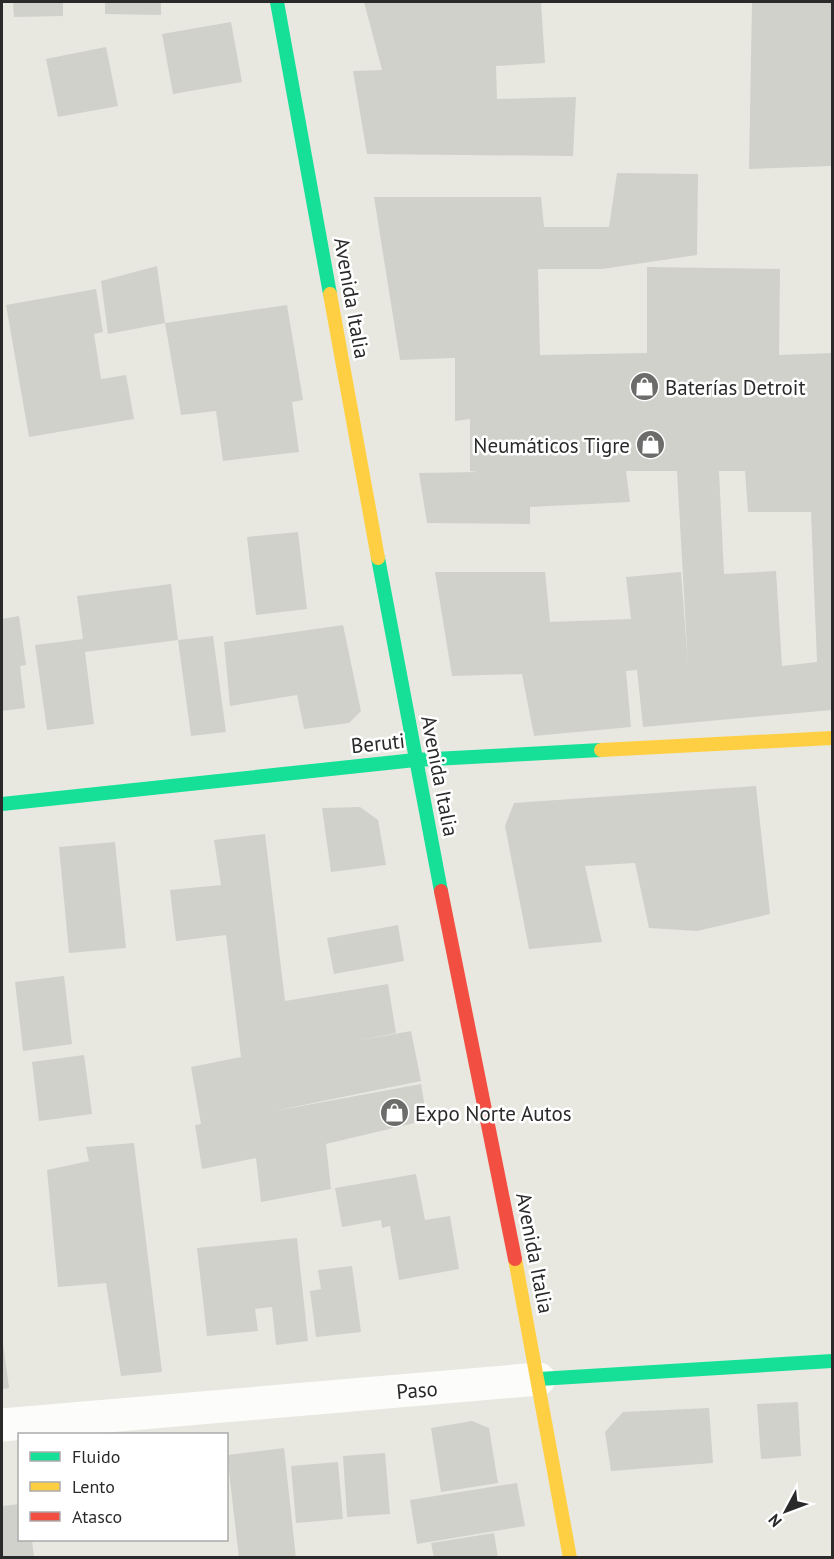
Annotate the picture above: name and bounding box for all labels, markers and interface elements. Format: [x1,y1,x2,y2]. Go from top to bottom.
street label: Avenida Italia [328,235,376,361]
shop icon: Baterías Detroit [628,371,660,403]
place label: Baterías Detroit [665,374,806,401]
shop icon: Neumáticos Tigre [635,429,667,461]
place label: Neumáticos Tigre [473,432,630,459]
street label: Avenida Italia [415,713,465,839]
street label: Beruti [350,727,406,759]
shop icon: Expo Norte Autos [378,1097,410,1129]
place label: Expo Norte Autos [415,1100,572,1127]
street label: Avenida Italia [510,1190,560,1316]
street label: Paso [395,1375,439,1405]
legend [18,1433,228,1541]
text: Fluido [72,1445,120,1468]
text: Lento [72,1475,115,1498]
north arrow [756,1481,816,1541]
text: Atasco [72,1505,122,1528]
text: N [764,1510,786,1531]

